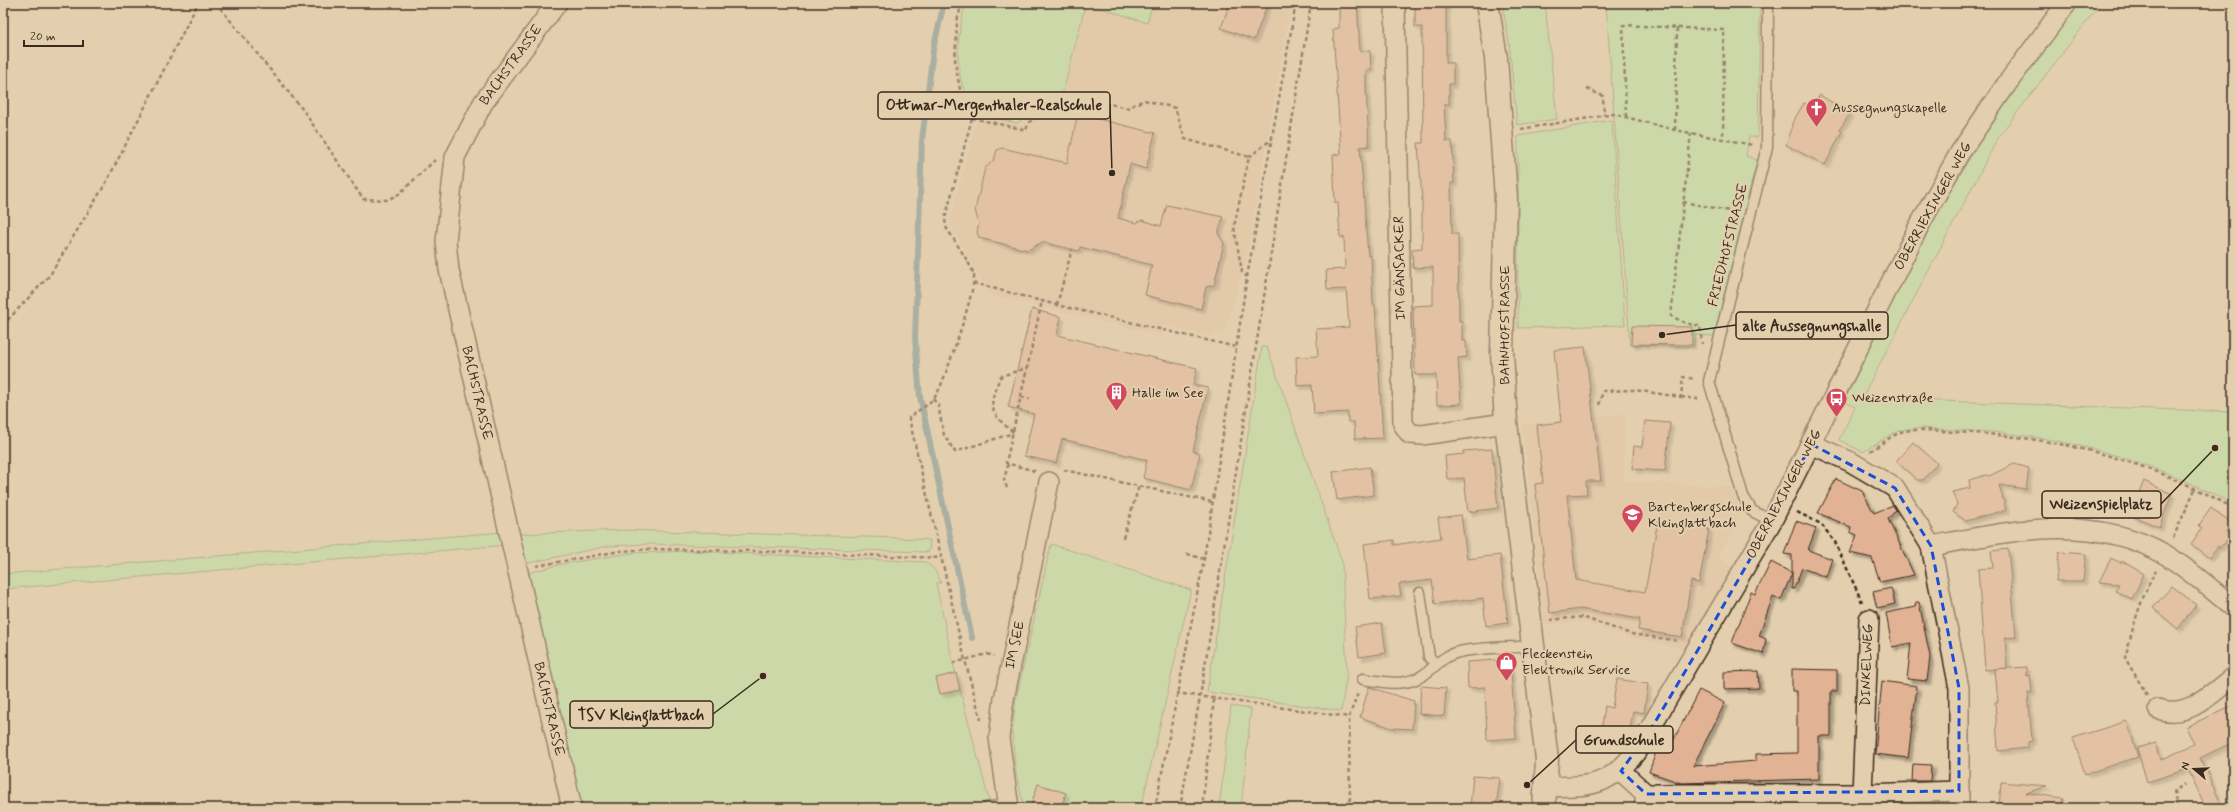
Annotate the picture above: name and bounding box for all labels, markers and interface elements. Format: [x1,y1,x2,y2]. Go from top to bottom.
street label: BACHSTRASSE [476,21,546,109]
scale bar [24,22,83,48]
text: 20 m [30,29,56,45]
callout: Ottmar-Mergenthaler-Realschule [878,92,1110,119]
church icon: Aussegnungskapelle [1803,95,1829,128]
text: Ottmar-Mergenthaler-Realschule [886,96,1103,118]
place label: Aussegnungskapelle [1832,99,1948,118]
street label: OBERRIEXINGER WEG [1890,138,1976,273]
street label: FRIEDHOFSTRASSE [1704,181,1752,309]
street label: IM GÄNSACKER [1390,216,1410,320]
street label: BAHNHOFSTRASSE [1496,265,1514,385]
callout: alte Aussegnungshalle [1736,312,1888,339]
text: alte Aussegnungshalle [1742,317,1882,339]
street label: BACHSTRASSE [457,344,497,442]
building icon: Halle im See [1104,380,1130,413]
place label: Halle im See [1132,384,1204,402]
bus stop icon: Weizenstraße [1824,385,1850,418]
place label: Weizenstraße [1852,389,1934,407]
street label: OBERRIEXINGER WEG [1742,426,1826,562]
callout: Weizenspielplatz [2042,491,2161,518]
text: Weizenspielplatz [2048,495,2153,515]
place label: Bartenbergschule Kleinglattbach [1648,498,1752,534]
school or university icon: Bartenbergschule Kleinglattbach [1619,502,1645,535]
street label: IM SEE [1001,619,1029,671]
street label: DINKELWEG [1857,623,1877,707]
place label: Fleckenstein Elektronik Service [1522,645,1631,679]
shop icon: Fleckenstein Elektronik Service [1493,649,1519,682]
street label: BACHSTRASSE [529,660,569,758]
callout: TSV Kleinglattbach [570,701,713,728]
text: TSV Kleinglattbach [578,706,704,728]
callout: Grundschule [1576,726,1673,753]
text: Grundschule [1583,731,1665,751]
north arrow [2174,749,2214,789]
text: N [2178,760,2193,772]

